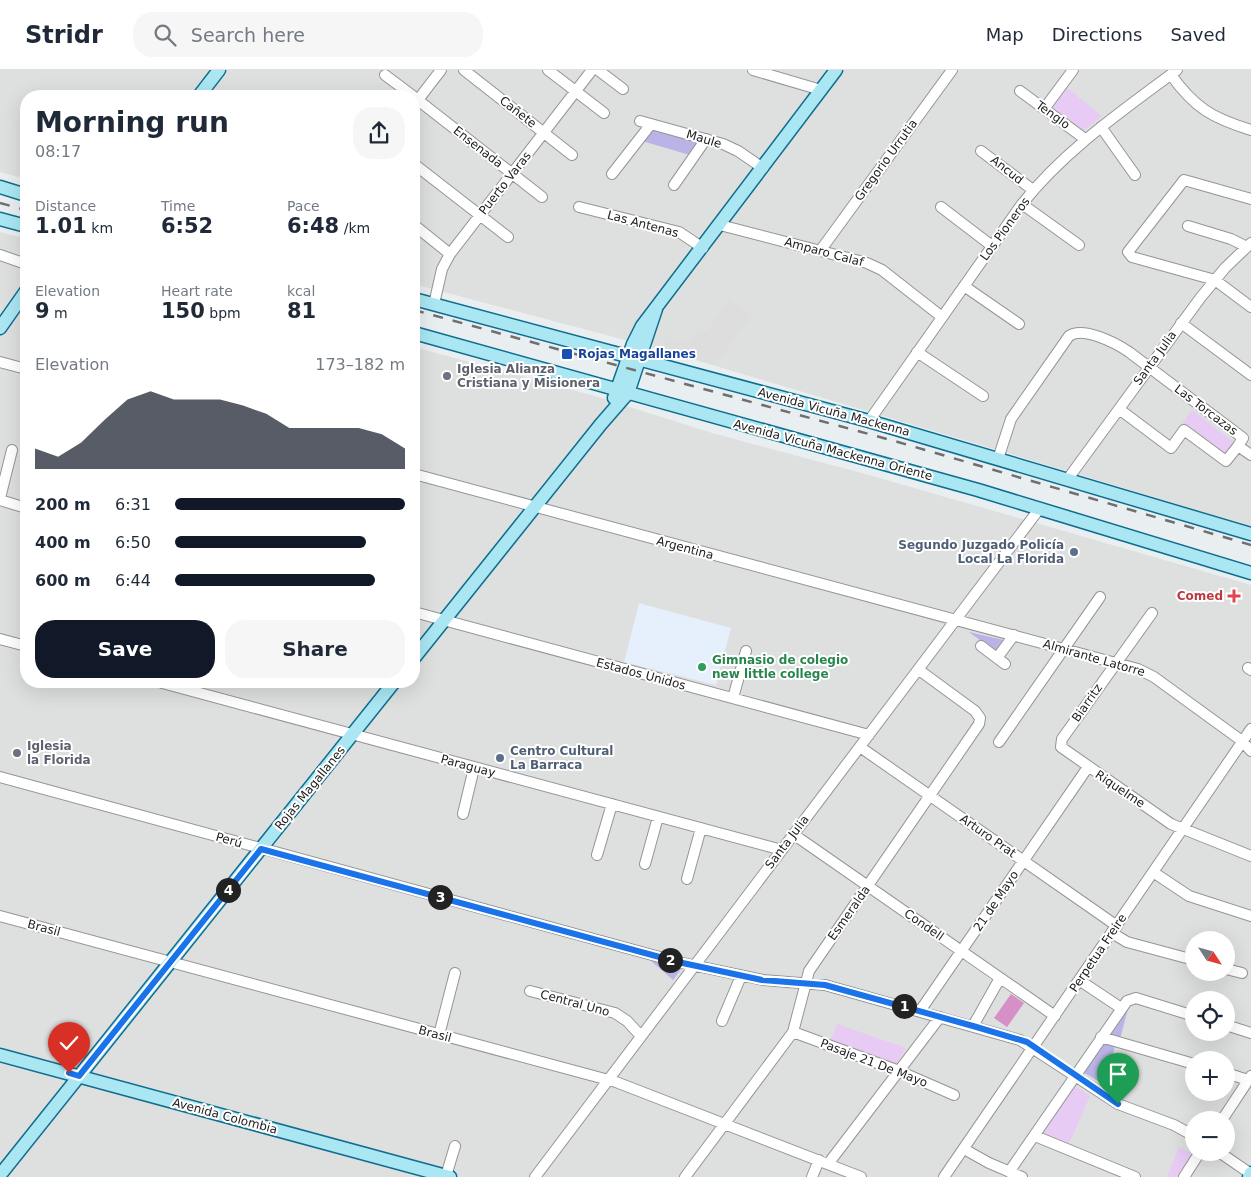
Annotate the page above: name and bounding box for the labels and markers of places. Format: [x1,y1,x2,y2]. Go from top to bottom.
marker: Rojas Magallanes [560,347,574,361]
place label: Rojas Magallanes [578,347,696,361]
place label: Iglesia Alianza Cristiana y Misionera [457,362,600,390]
marker: Iglesia Alianza Cristiana y Misionera [441,370,453,382]
place label: Segundo Juzgado Policía Local La Florida [898,538,1064,566]
marker: Segundo Juzgado Policía Local La Florida [1068,546,1080,558]
place label: Comed [1177,589,1223,603]
marker: Comed [1227,589,1241,603]
place label: Gimnasio de colegio new little college [712,653,848,681]
marker: Gimnasio de colegio new little college [696,661,708,673]
place label: Iglesia la Florida [27,739,91,767]
place label: Centro Cultural La Barraca [510,744,613,772]
marker: Iglesia la Florida [11,747,23,759]
marker: Centro Cultural La Barraca [494,752,506,764]
pin: 4 [216,878,240,902]
pin: 3 [428,884,452,910]
pin: 2 [658,948,682,972]
pin: 1 [892,994,916,1018]
pin [48,1022,90,1073]
pin [1097,1053,1139,1104]

